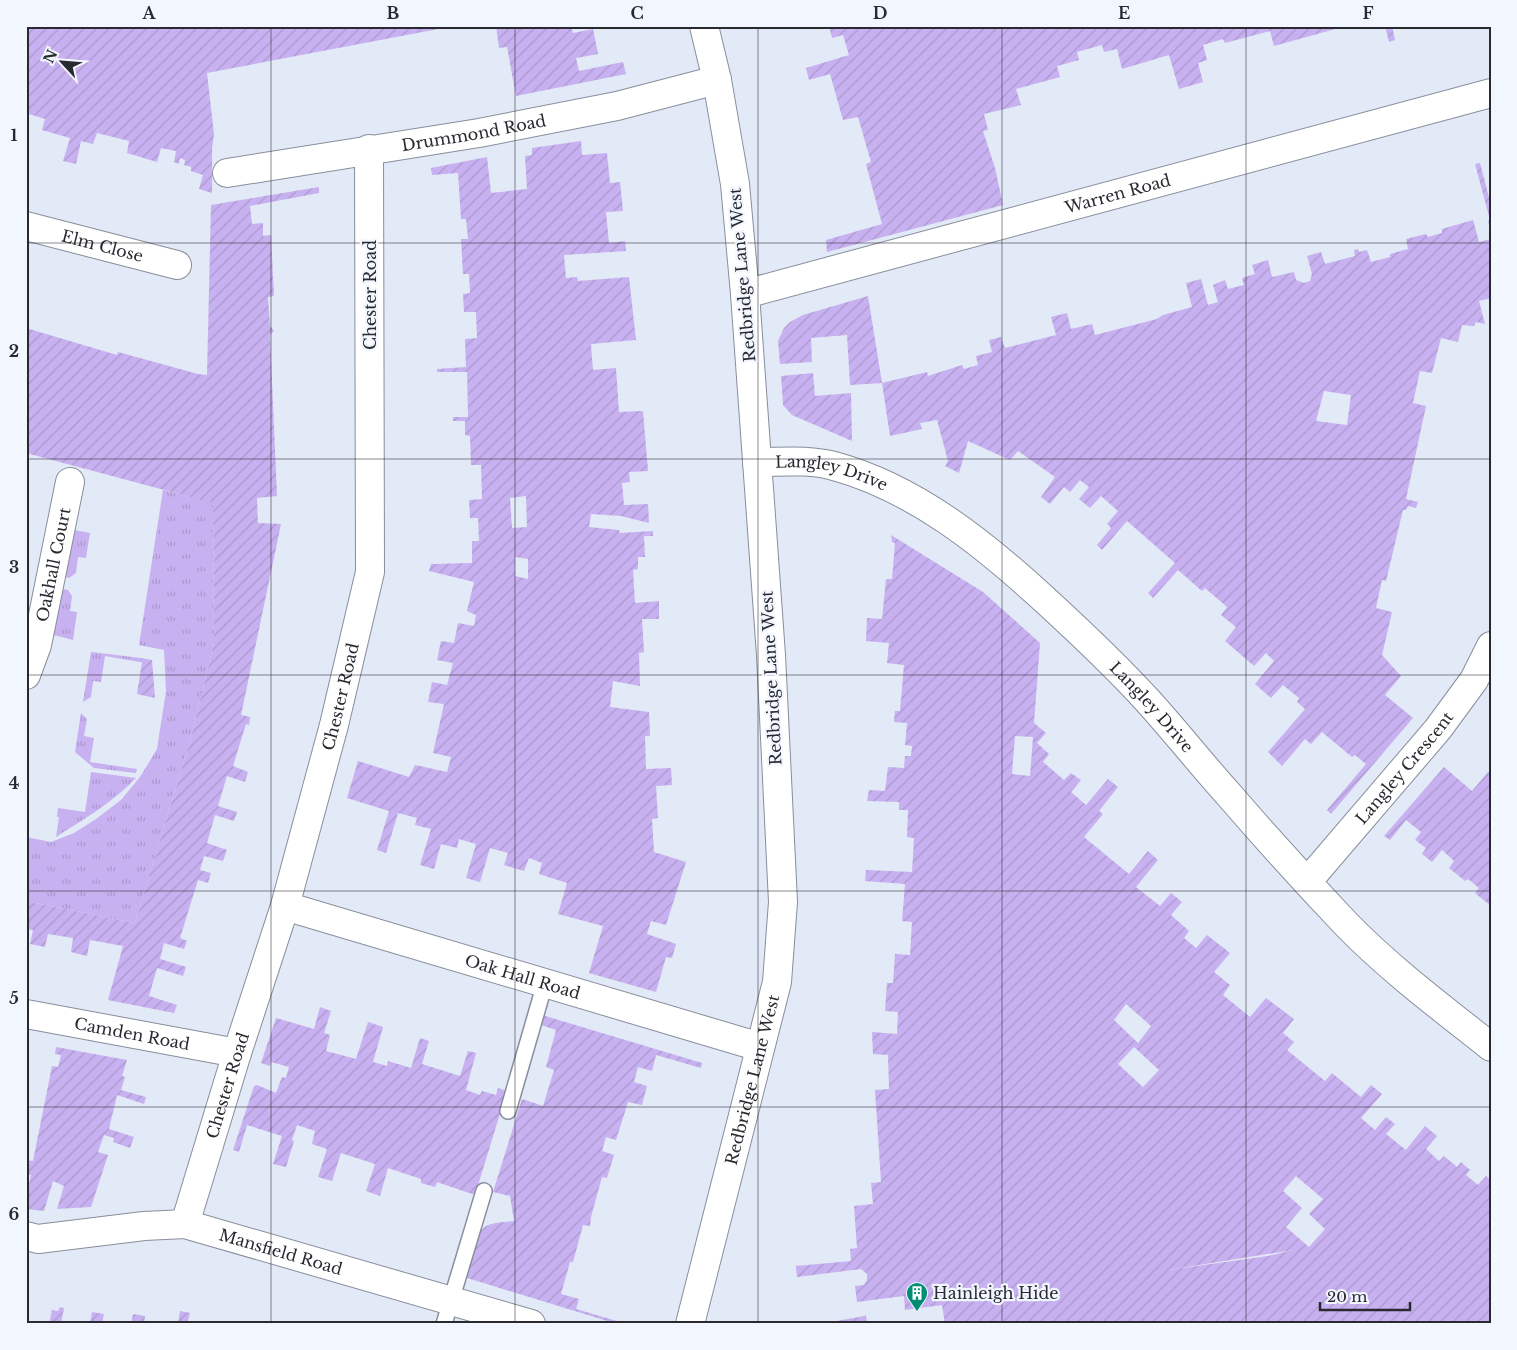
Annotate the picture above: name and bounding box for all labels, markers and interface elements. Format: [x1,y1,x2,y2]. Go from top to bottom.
text: A [142,3,157,23]
text: B [387,3,400,23]
text: C [630,3,644,23]
text: D [873,3,887,23]
text: E [1118,3,1130,23]
text: F [1362,3,1374,23]
north arrow [38,38,88,88]
text: N [39,46,61,66]
street label: Drummond Road [400,110,548,155]
text: 1 [11,125,18,145]
street label: Warren Road [1062,170,1173,218]
street label: Redbridge Lane West [724,187,760,363]
street label: Elm Close [60,226,145,266]
street label: Chester Road [360,240,380,350]
text: 2 [9,341,19,361]
street label: Langley Drive [775,451,891,495]
street label: Oakhall Court [32,506,75,624]
text: 3 [9,557,19,577]
street label: Redbridge Lane West [756,590,786,766]
street label: Chester Road [318,641,363,753]
street label: Langley Drive [1106,657,1198,756]
street label: Langley Crescent [1351,708,1457,828]
text: 4 [9,773,19,793]
street label: Oak Hall Road [463,950,583,1003]
text: 5 [9,988,19,1008]
street label: Redbridge Lane West [721,993,783,1167]
street label: Camden Road [73,1013,192,1054]
street label: Chester Road [202,1030,253,1141]
text: 6 [9,1204,20,1224]
street label: Mansfield Road [217,1224,345,1279]
scale bar [1320,1280,1410,1312]
building icon: Hainleigh Hide [905,1281,929,1312]
place label: Hainleigh Hide [933,1283,1058,1303]
text: 20 m [1327,1287,1367,1306]

